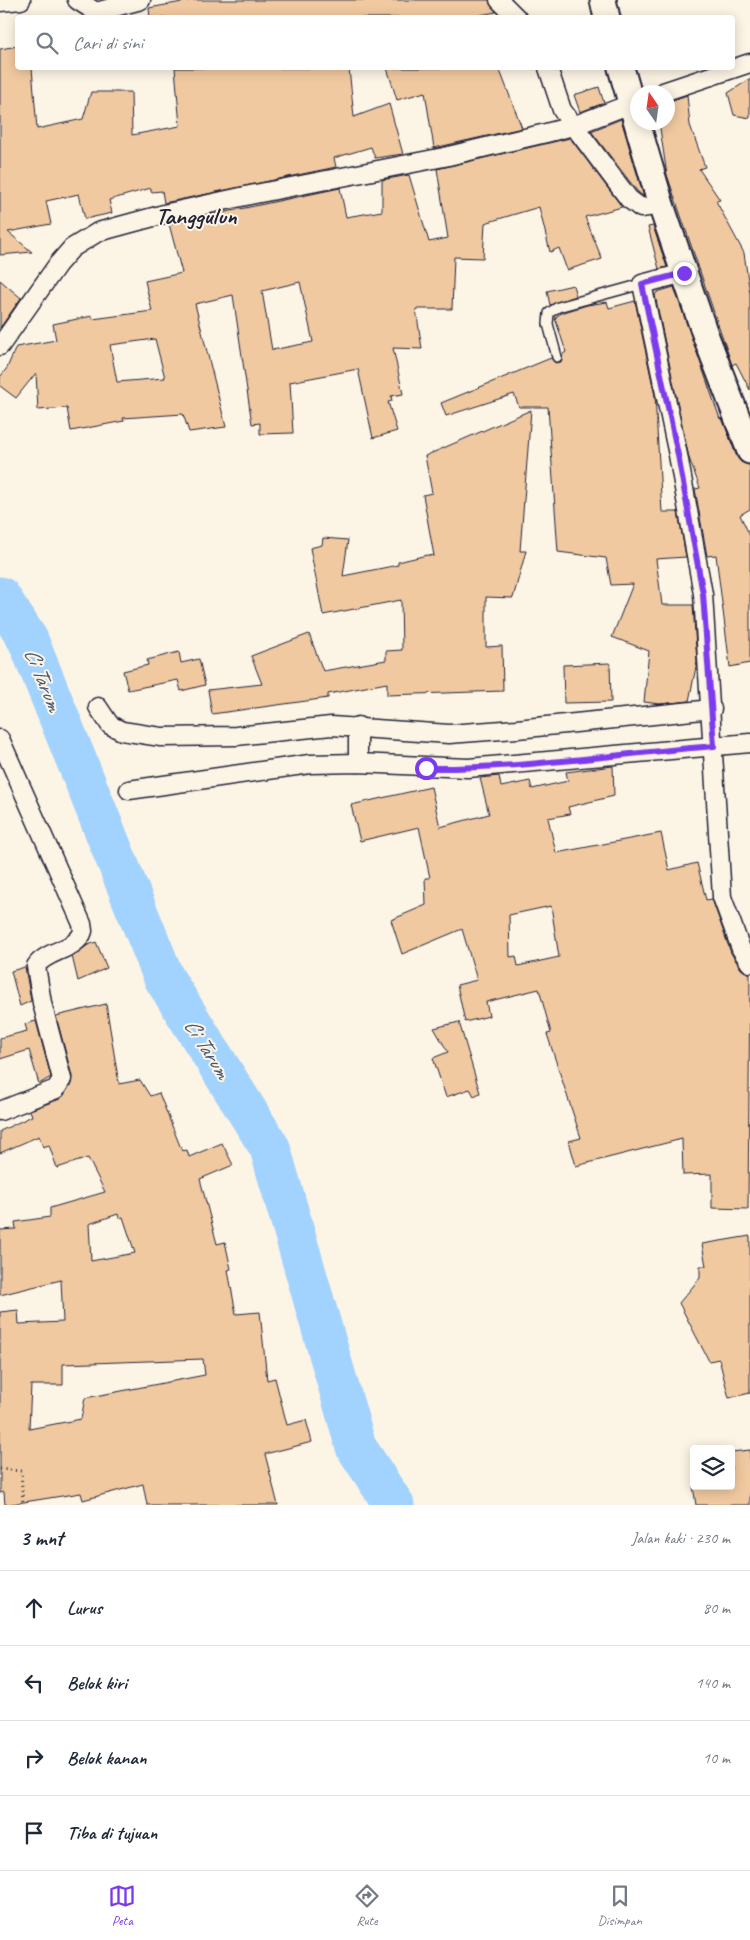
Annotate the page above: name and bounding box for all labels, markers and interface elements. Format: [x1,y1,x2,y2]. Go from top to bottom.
search box [15,15,735,70]
icon: search [33,29,61,57]
text: Cari di sini [73,31,143,55]
north arrow [630,85,675,130]
district label: Tanggulun [155,201,238,231]
route end [673,262,696,285]
water label: Ci Tarum [18,644,69,717]
route start [415,757,438,780]
water label: Ci Tarum [178,1013,238,1086]
map controls [690,1445,735,1490]
button: layers [690,1445,735,1490]
text: 3 mnt [20,1525,63,1551]
text: Jalan kaki · 230 m [632,1528,730,1548]
icon: ahead [20,1594,48,1622]
text: Lurus [67,1596,102,1620]
text: 80 m [703,1598,730,1618]
icon: left [20,1669,48,1697]
text: Belok kiri [67,1671,127,1695]
text: 140 m [696,1673,730,1693]
icon: right [20,1744,48,1772]
text: Belok kanan [67,1746,146,1770]
text: 10 m [703,1748,730,1768]
icon: arrive [20,1819,48,1847]
text: Tiba di tujuan [67,1821,157,1845]
tab: Peta [108,1882,136,1929]
tab: Rute [353,1882,381,1929]
tab: Disimpan [597,1882,642,1929]

